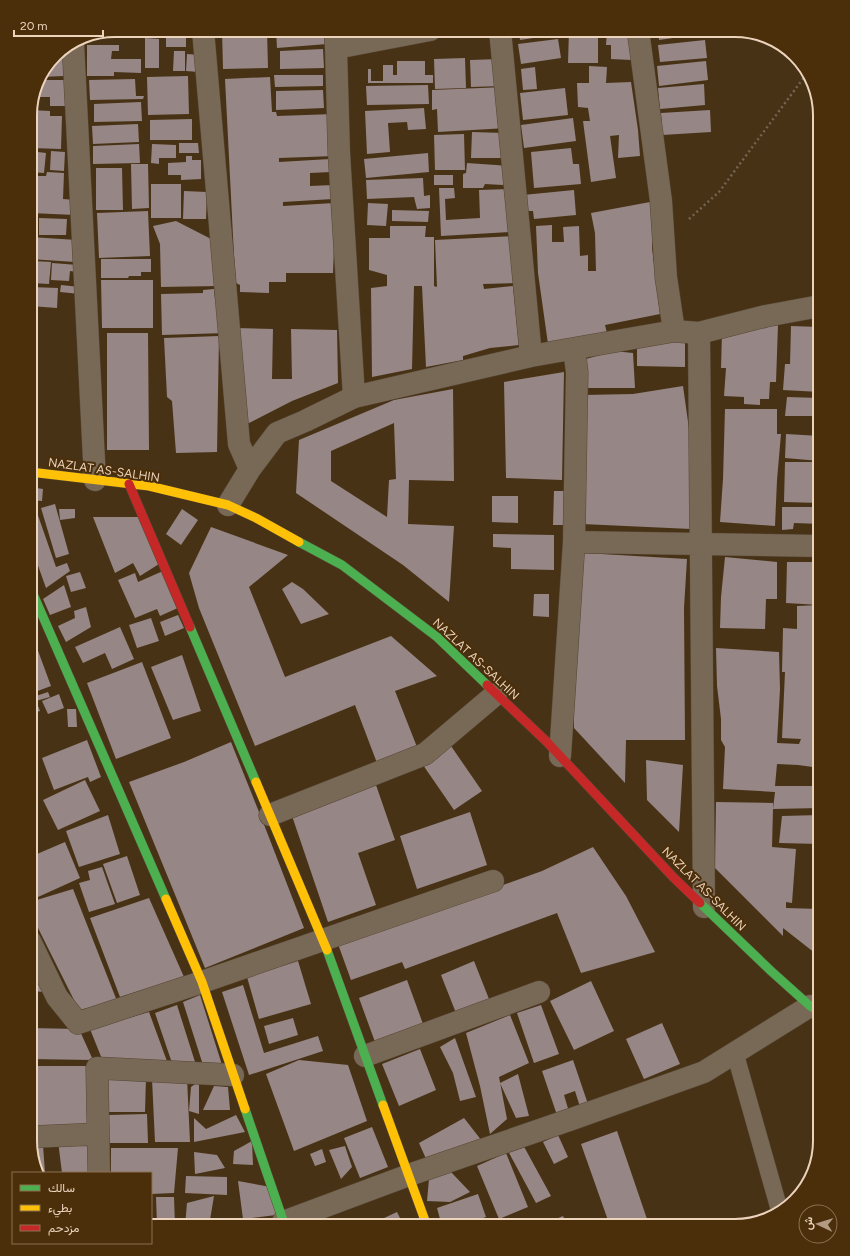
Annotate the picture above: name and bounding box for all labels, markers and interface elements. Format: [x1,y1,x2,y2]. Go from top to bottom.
scale bar [14,12,103,38]
text: 20 m [20,19,48,33]
street label: NAZLAT AS-SALHIN [47,455,161,485]
street label: NAZLAT AS-SALHIN [430,615,522,703]
street label: NAZLAT AS-SALHIN [659,844,749,934]
legend [12,1172,152,1244]
text: سالك [48,1181,75,1195]
text: بطيء [48,1201,72,1218]
north arrow [798,1204,838,1244]
text: ش [802,1216,815,1230]
text: مزدحم [48,1221,79,1236]

